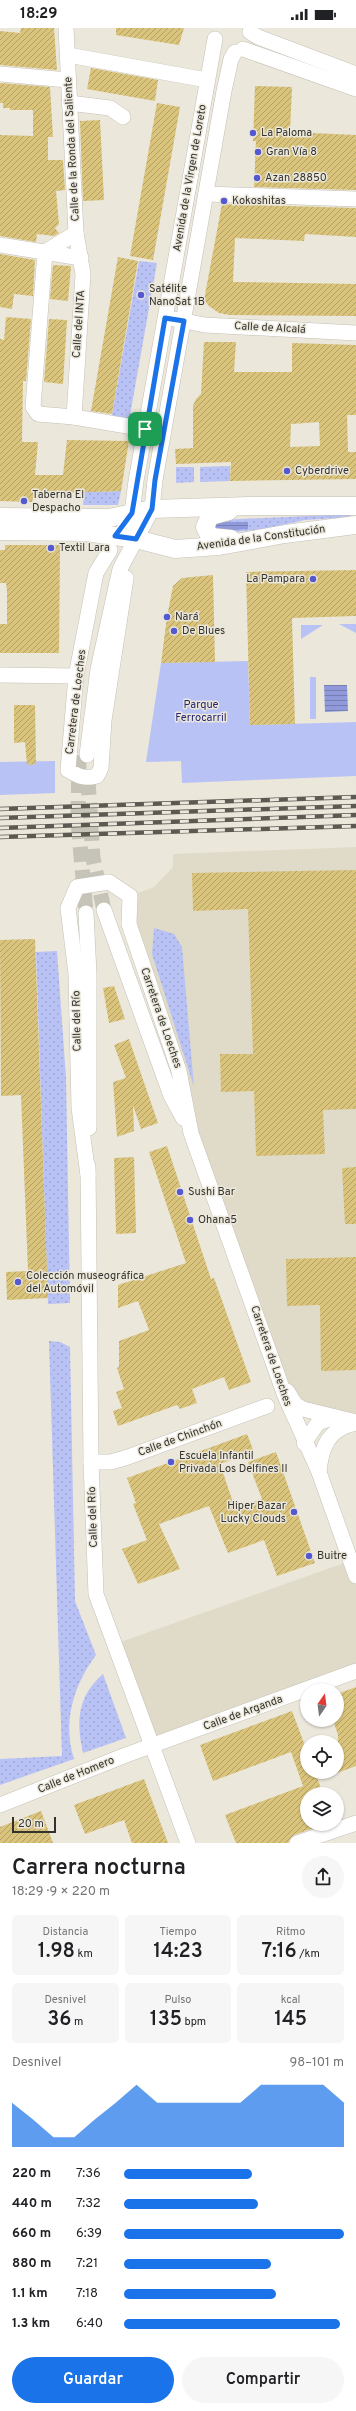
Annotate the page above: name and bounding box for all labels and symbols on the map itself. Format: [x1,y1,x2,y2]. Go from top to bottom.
street label: Calle de la Ronda del Saliente [61,76,83,222]
street label: Avenida de la Virgen de Loreto [170,103,210,253]
place label: La Paloma [261,126,312,140]
marker: La Paloma [248,128,258,138]
place label: Gran Vía 8 [266,145,317,159]
marker: Gran Vía 8 [253,147,263,157]
place label: Azan 28850 [265,171,327,185]
marker: Azan 28850 [252,173,262,183]
place label: Kokoshitas [232,194,286,208]
marker: Kokoshitas [219,196,229,206]
place label: Satélite NanoSat 1B [149,282,205,309]
street label: Calle del INTA [70,290,88,358]
marker: Satélite NanoSat 1B [136,290,146,300]
street label: Calle de Alcalá [234,319,306,337]
pin [128,412,162,446]
place label: Cyberdrive [295,464,349,478]
marker: Cyberdrive [282,466,292,476]
place label: Taberna El Despacho [32,488,84,515]
marker: Taberna El Despacho [19,496,29,506]
street label: Avenida de la Constitución [196,522,326,554]
place label: Textil Lara [59,541,110,555]
marker: Textil Lara [46,543,56,553]
place label: La Pampara [246,572,305,586]
marker: La Pampara [308,574,318,584]
place label: Nará [175,610,199,624]
marker: Nará [162,612,172,622]
place label: De Blues [182,624,225,638]
marker: De Blues [169,626,179,636]
street label: Carretera de Loeches [63,649,89,755]
park label: Parque Ferrocarril [175,698,227,725]
street label: Carretera de Loeches [137,966,185,1070]
street label: Calle del Río [69,990,85,1052]
place label: Sushi Bar [188,1185,236,1199]
marker: Sushi Bar [175,1187,185,1197]
place label: Ohana5 [198,1213,237,1227]
marker: Ohana5 [185,1215,195,1225]
place label: Colección museográfica del Automóvil [26,1269,144,1296]
marker: Colección museográfica del Automóvil [13,1277,23,1287]
street label: Carretera de Loeches [247,1304,295,1408]
street label: Calle de Chinchón [136,1416,224,1460]
place label: Escuela Infantil Privada Los Delfines II [179,1449,288,1476]
marker: Escuela Infantil Privada Los Delfines II [166,1457,176,1467]
street label: Calle del Río [85,1486,101,1548]
place label: Hiper Bazar Lucky Clouds [221,1499,287,1526]
marker: Hiper Bazar Lucky Clouds [289,1507,299,1517]
place label: Buitre [317,1549,347,1563]
marker: Buitre [304,1551,314,1561]
north arrow [300,1683,344,1727]
street label: Calle de Arganda [201,1692,285,1734]
street label: Calle de Homero [36,1753,116,1797]
scale bar [12,1815,56,1834]

